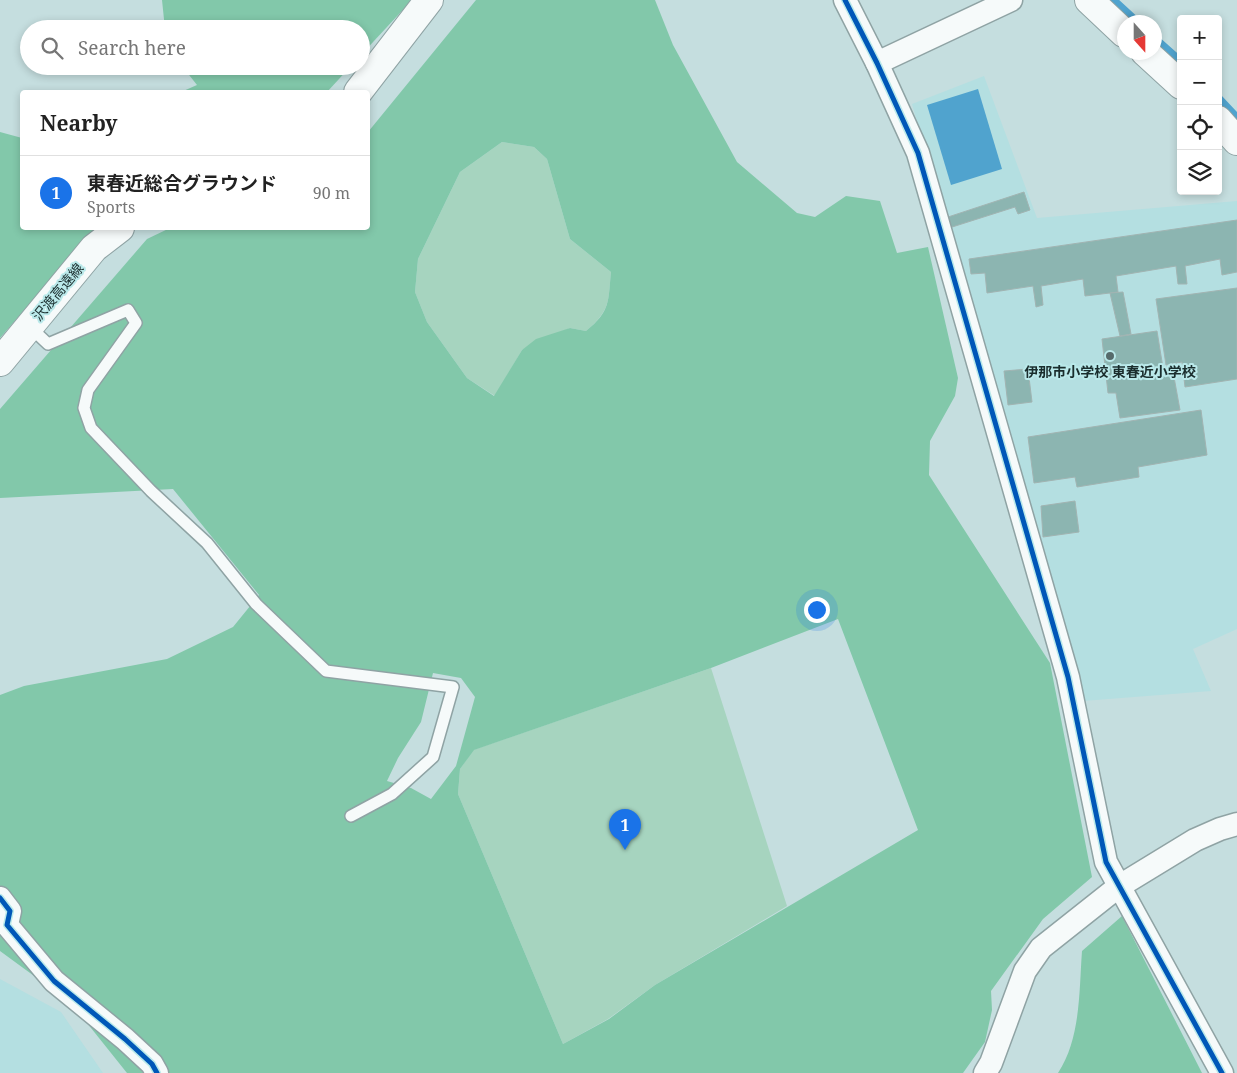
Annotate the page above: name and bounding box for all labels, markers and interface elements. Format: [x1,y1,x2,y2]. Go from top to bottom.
north arrow [1117,15,1162,60]
map controls [1177,15,1222,195]
button: + [1177,15,1222,60]
search box [20,20,370,75]
icon: search [38,34,66,62]
text: Search here [78,35,186,61]
button: − [1177,60,1222,105]
button: locate [1177,105,1222,150]
text: Nearby [40,109,118,137]
button: layers [1177,150,1222,195]
text: 東春近総合グラウンド [87,170,277,196]
text: 1 [51,182,61,204]
text: 90 m [313,182,350,204]
text: Sports [87,196,135,218]
street label: 沢渡高遠線 [28,259,87,325]
marker: 伊那市小学校 東春近小学校 [1104,350,1116,362]
place label: 伊那市小学校 東春近小学校 [1024,362,1196,381]
your location [804,597,830,623]
pin: 1 [609,809,641,850]

